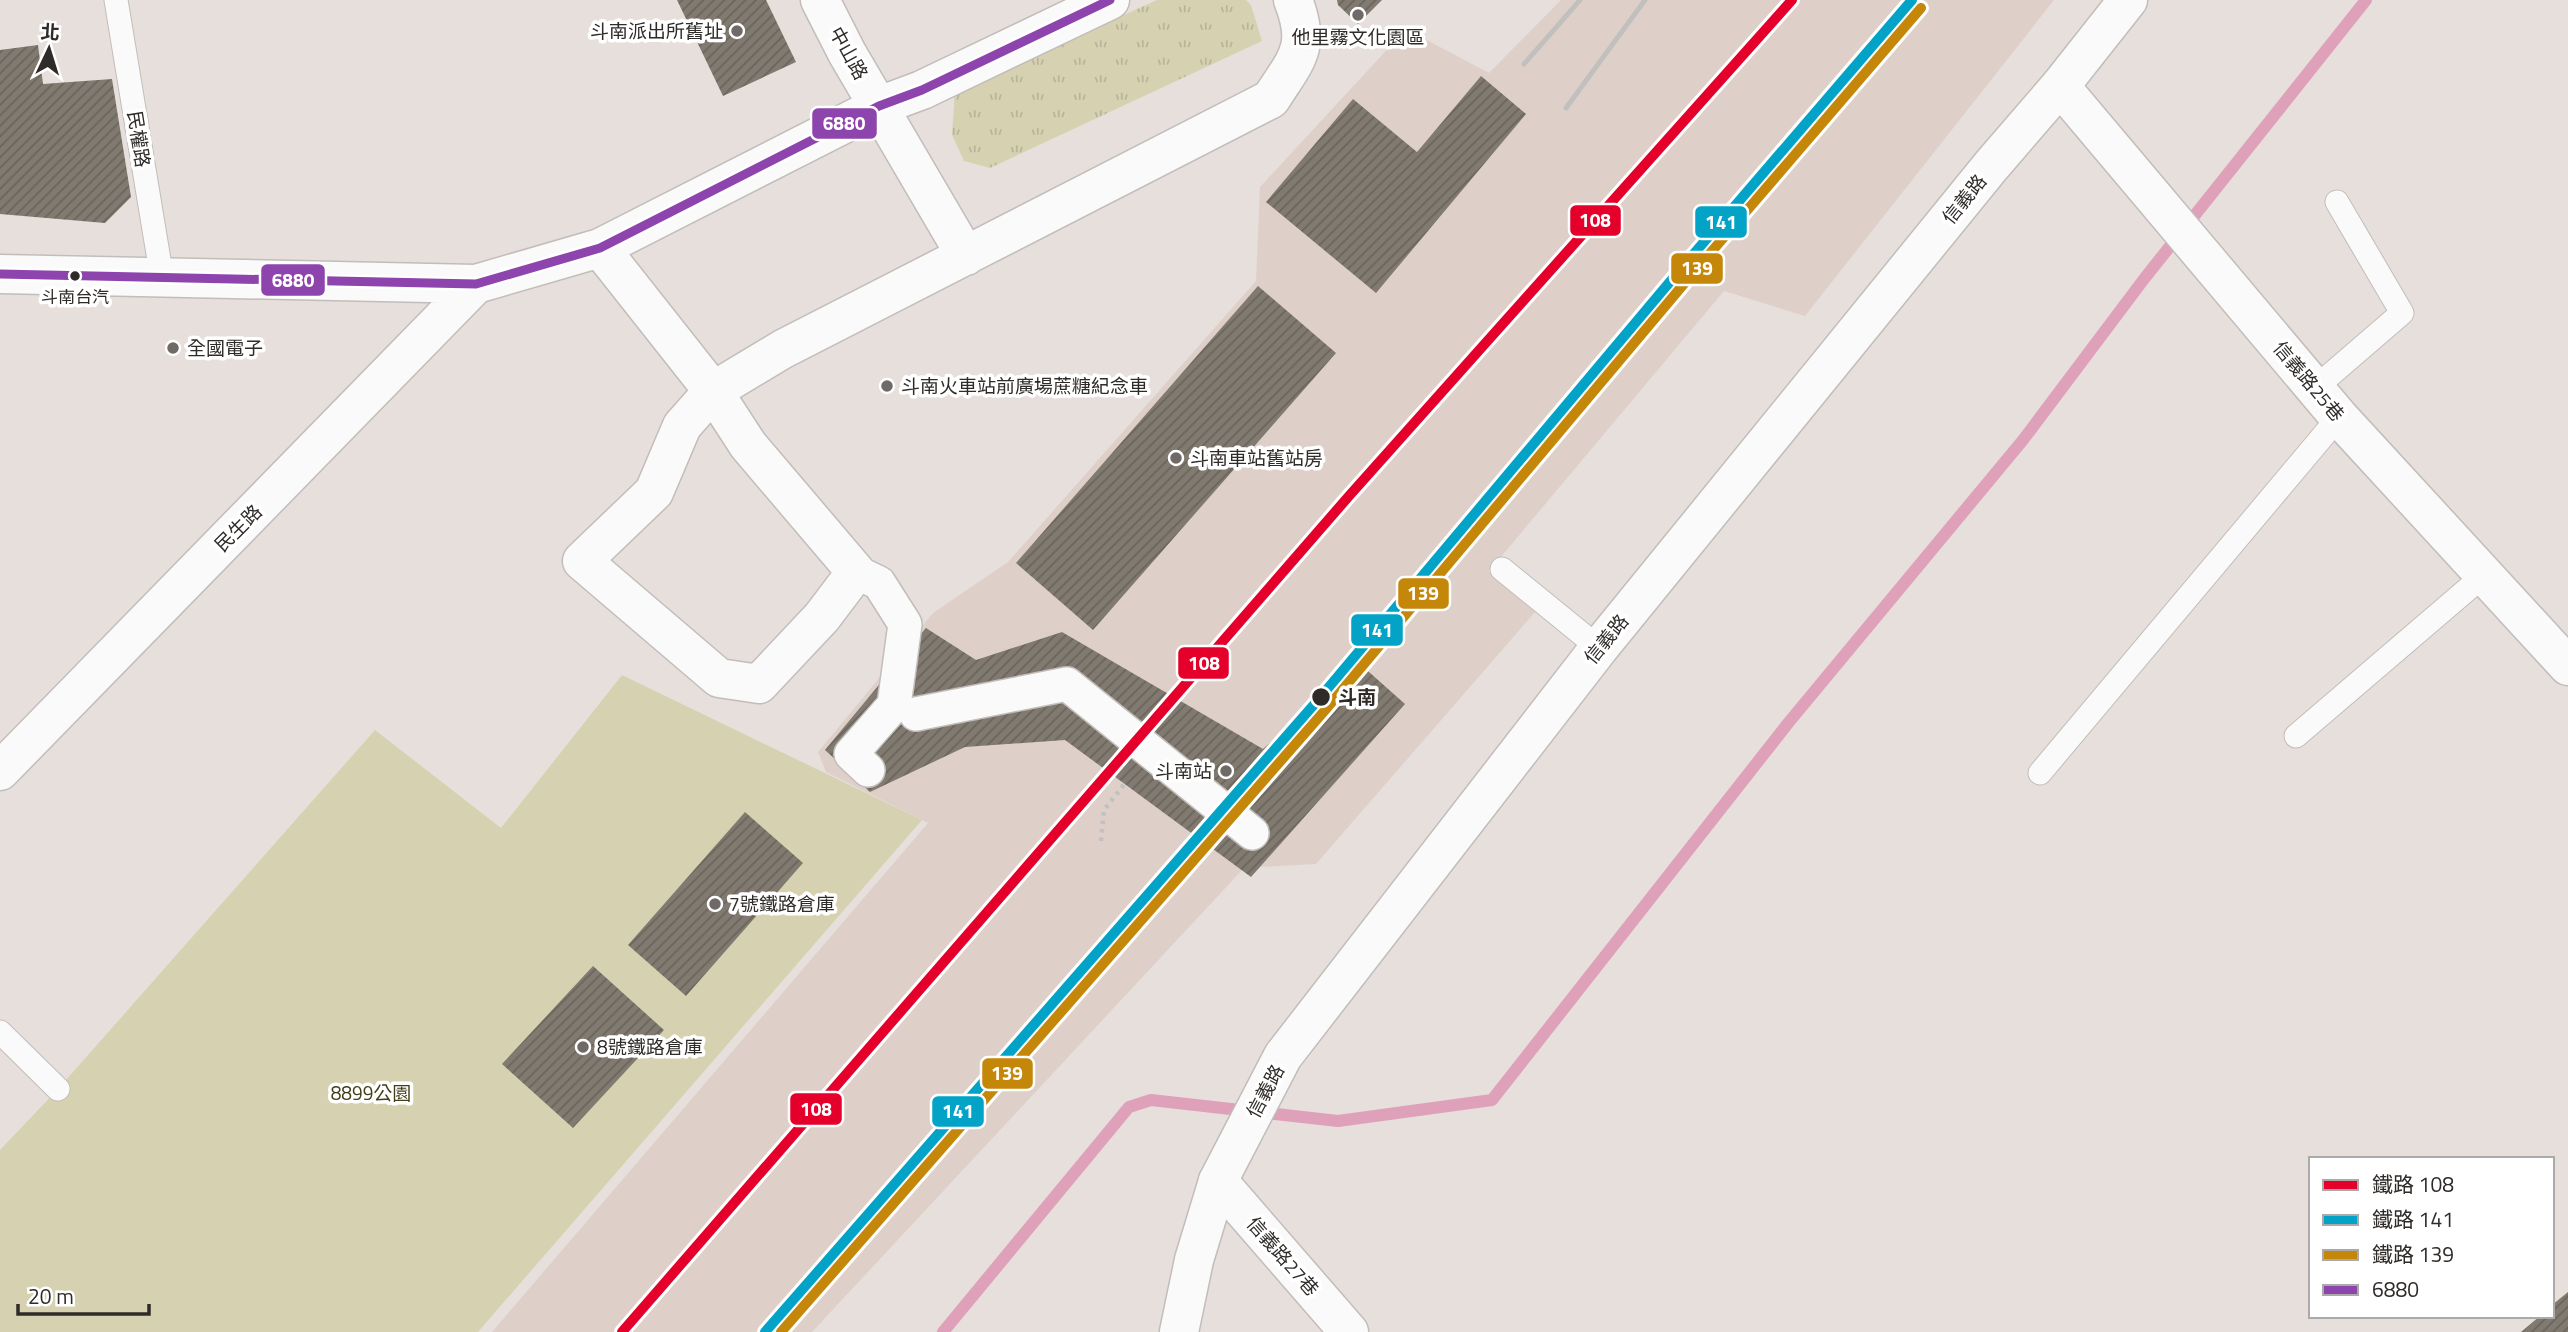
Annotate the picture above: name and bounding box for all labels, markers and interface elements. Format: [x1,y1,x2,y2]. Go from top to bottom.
marker: 他里霧文化園區 [1350,7,1366,23]
north arrow [14,14,84,84]
text: 北 [40,16,61,47]
place label: 斗南派出所舊址 [590,16,723,45]
street label: 中山路 [823,21,876,85]
place label: 他里霧文化園區 [1291,22,1425,51]
marker: 斗南派出所舊址 [729,23,745,39]
line badge: 6880 [811,107,878,140]
street label: 民權路 [121,108,158,169]
text: 6880 [823,108,866,137]
street label: 信義路 [1934,167,1993,230]
line badge: 108 [1569,204,1622,237]
text: 108 [1579,205,1611,234]
line badge: 141 [1694,205,1748,239]
text: 141 [1705,207,1737,236]
line badge: 139 [1670,252,1724,285]
text: 139 [1681,253,1713,282]
line badge: 6880 [260,263,326,297]
text: 6880 [272,265,315,294]
marker: 斗南台汽 [68,269,82,283]
place label: 斗南台汽 [41,284,109,310]
place label: 全國電子 [187,333,263,362]
street label: 信義路25巷 [2267,334,2352,427]
marker: 全國電子 [165,340,181,356]
place label: 斗南火車站前廣場蔗糖紀念車 [901,371,1148,400]
marker: 斗南火車站前廣場蔗糖紀念車 [879,378,895,394]
place label: 斗南車站舊站房 [1190,443,1323,472]
marker: 斗南車站舊站房 [1168,450,1184,466]
street label: 民生路 [207,497,268,558]
line badge: 139 [1397,577,1450,610]
text: 139 [1407,578,1439,607]
street label: 信義路 [1576,607,1635,670]
line badge: 141 [1350,613,1404,647]
text: 141 [1361,615,1393,644]
line badge: 108 [1177,646,1230,680]
text: 108 [1188,648,1220,677]
place label: 斗南 [1338,682,1376,711]
marker: 斗南 [1310,686,1332,708]
place label: 斗南站 [1155,756,1212,785]
marker: 斗南站 [1218,763,1234,779]
place label: 7號鐵路倉庫 [729,889,835,918]
marker: 7號鐵路倉庫 [707,896,723,912]
place label: 8號鐵路倉庫 [597,1032,703,1061]
marker: 8號鐵路倉庫 [575,1039,591,1055]
line badge: 139 [981,1057,1034,1090]
text: 139 [991,1058,1023,1087]
street label: 信義路 [1238,1059,1291,1123]
park label: 8899公園 [331,1078,411,1107]
line badge: 108 [789,1092,843,1126]
text: 108 [800,1094,832,1123]
line badge: 141 [931,1095,985,1128]
text: 141 [942,1096,974,1125]
legend [2309,1157,2554,1318]
text: 鐵路 108 [2372,1168,2454,1200]
text: 鐵路 141 [2372,1203,2454,1235]
street label: 信義路27巷 [1241,1209,1326,1302]
text: 鐵路 139 [2372,1238,2454,1270]
scale bar [18,1272,149,1316]
text: 6880 [2372,1273,2419,1305]
text: 20 m [28,1280,74,1312]

